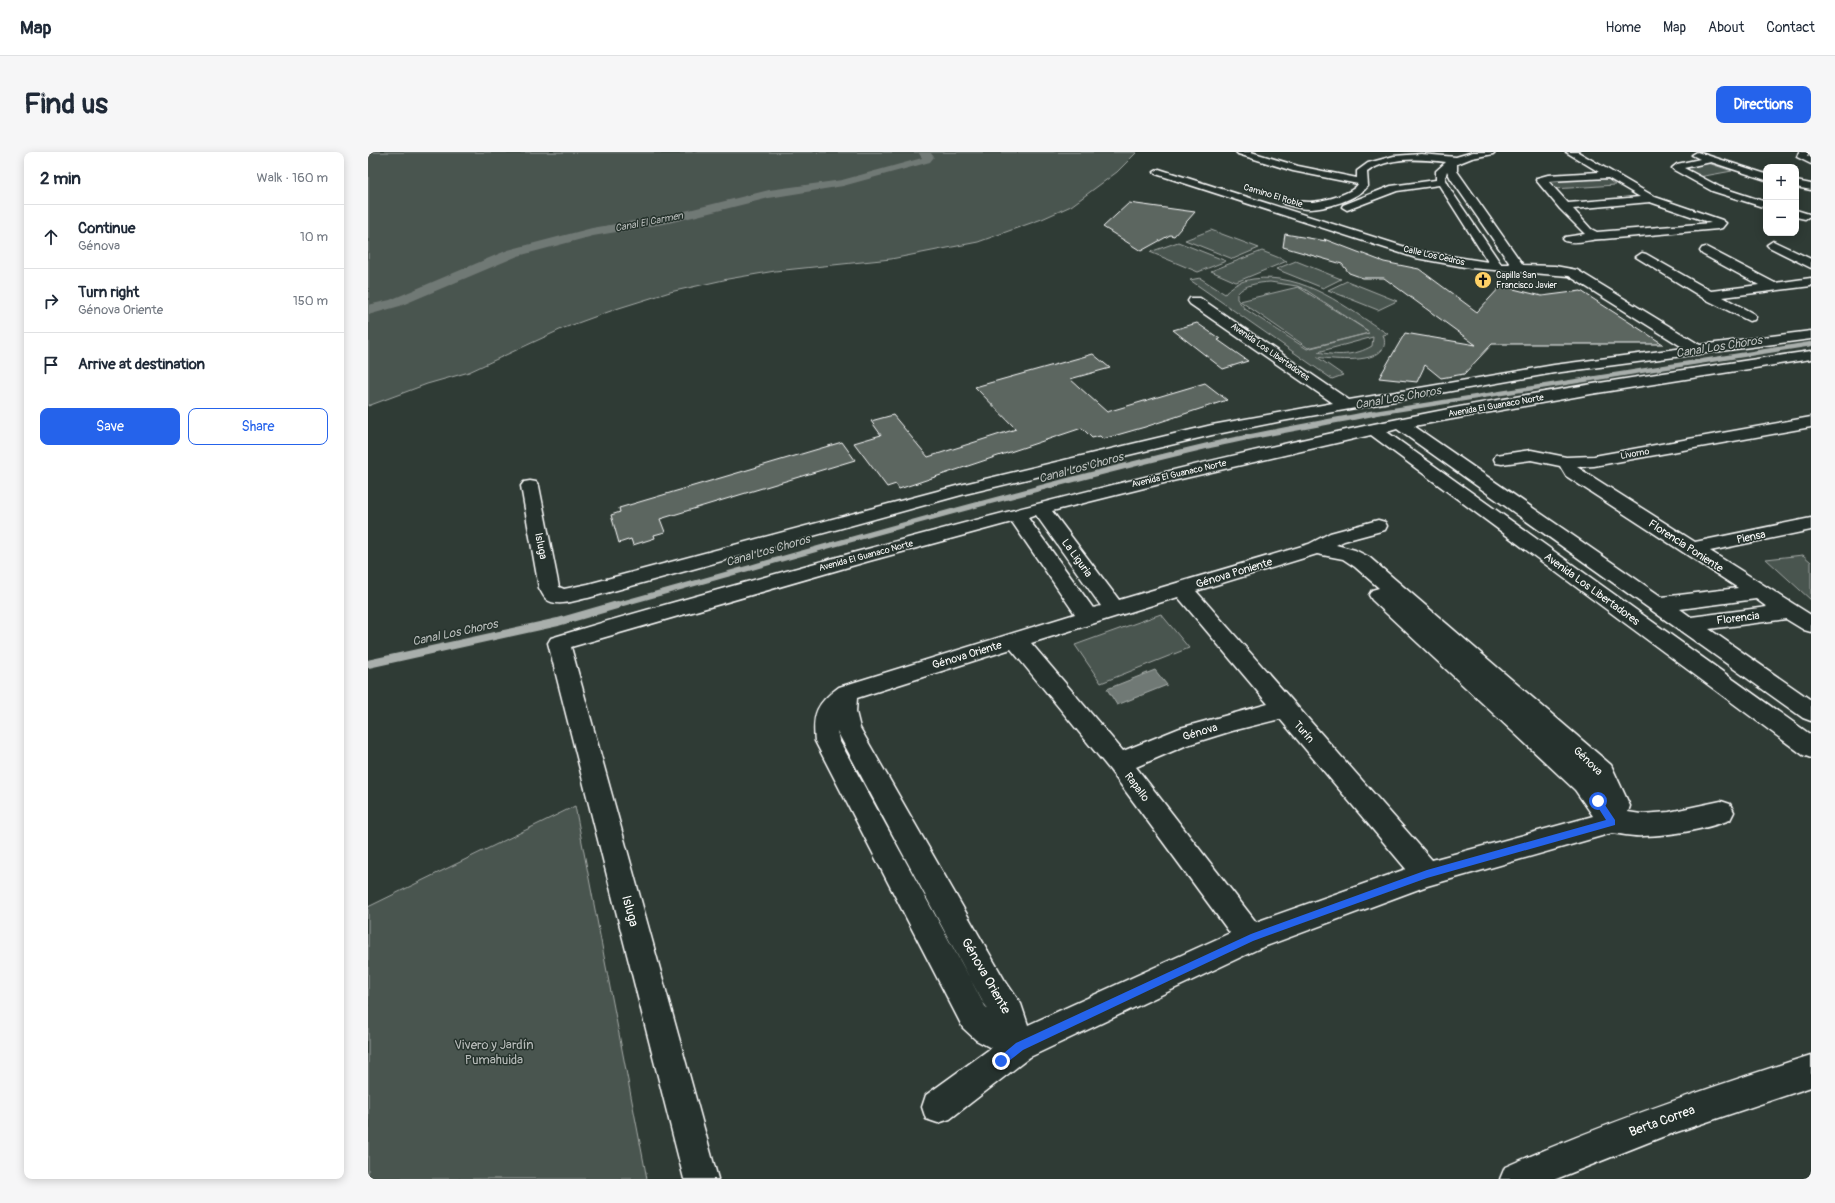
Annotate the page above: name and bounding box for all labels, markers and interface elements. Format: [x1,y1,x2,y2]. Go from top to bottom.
text: Map [20,16,51,40]
text: Home [1606,19,1641,36]
text: Map [1663,19,1686,36]
text: About [1708,19,1744,36]
text: Contact [1766,19,1815,36]
button: Directions [1716,86,1811,123]
text: Find us [24,87,108,122]
map controls [1763,164,1799,236]
button: + [1763,164,1799,200]
text: 2 min [40,168,81,189]
text: Walk · 160 m [257,170,328,186]
street label: Camino El Roble [1242,182,1304,210]
button: − [1763,200,1799,236]
water label: Canal El Carmen [614,209,685,234]
text: Continue [78,219,136,238]
icon: ahead [40,226,62,248]
text: 10 m [300,229,328,245]
text: Génova [78,238,120,254]
street label: Calle Los Cedros [1402,244,1466,268]
church icon: Capilla San Francisco Javier [1473,270,1493,290]
place label: Capilla San Francisco Javier [1496,270,1558,291]
text: Turn right [78,283,139,302]
icon: right [40,290,62,312]
text: 150 m [293,293,328,309]
text: Génova Oriente [78,302,163,318]
street label: Avenida Los Libertadores [1228,321,1312,383]
water label: Canal Los Choros [1675,333,1765,361]
icon: arrive [40,354,62,376]
text: Arrive at destination [78,355,205,374]
water label: Canal Los Choros [1354,383,1444,413]
street label: Avenida El Guanaco Norte [1447,392,1545,420]
button: Save [40,408,180,445]
button: Share [188,408,328,445]
street label: Livorno [1620,446,1650,462]
water label: Canal Los Choros [1037,449,1127,486]
street label: Avenida El Guanaco Norte [1131,458,1228,490]
street label: Florencia Poniente [1646,517,1726,575]
street label: Piensa [1735,528,1767,546]
water label: Canal Los Choros [724,531,813,570]
street label: Isluga [532,532,550,560]
street label: La Liguria [1059,536,1095,580]
street label: Avenida El Guanaco Norte [818,538,915,574]
street label: Avenida Los Libertadores [1542,550,1642,628]
street label: Génova Poniente [1194,555,1274,591]
street label: Florencia [1716,609,1760,627]
water label: Canal Los Choros [411,616,501,649]
street label: Génova Oriente [931,638,1004,672]
street label: Turín [1291,718,1317,746]
street label: Génova [1181,721,1219,743]
street label: Génova [1571,744,1605,778]
street label: Rapallo [1122,770,1152,804]
route start [1589,792,1607,810]
street label: Isluga [618,894,642,928]
street label: Génova Oriente [958,935,1014,1017]
park label: Vivero y Jardín Pumahuida [454,1037,534,1068]
route end [992,1052,1010,1070]
street label: Berta Correa [1627,1102,1697,1140]

